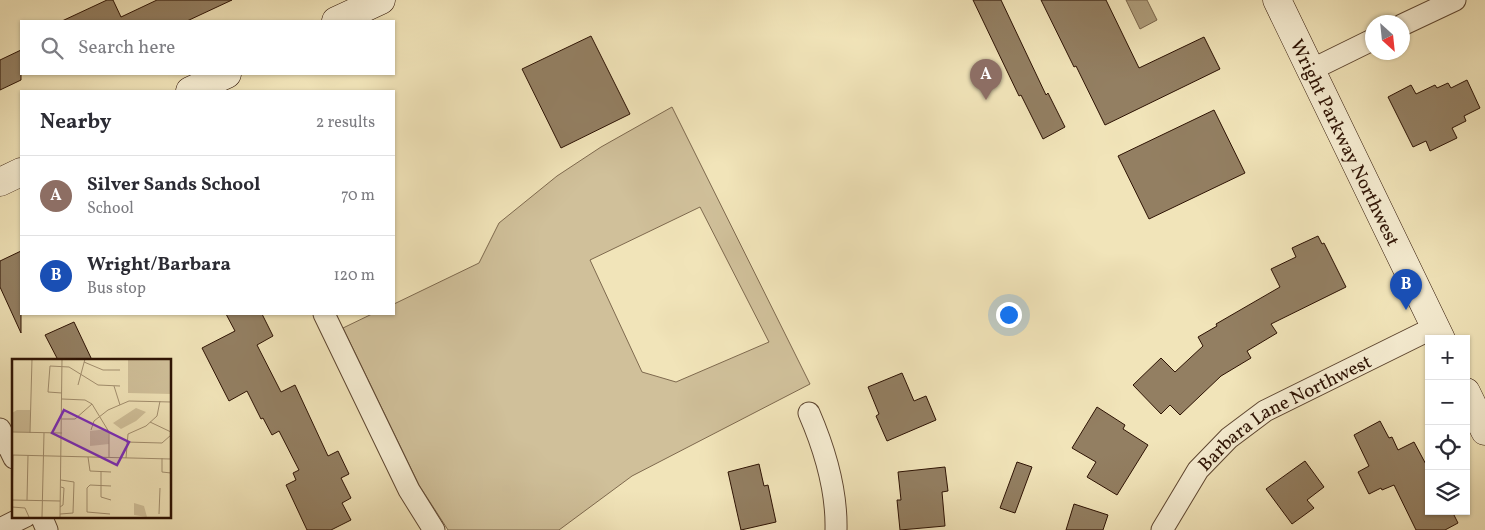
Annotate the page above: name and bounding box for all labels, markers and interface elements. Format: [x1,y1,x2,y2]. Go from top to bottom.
north arrow [1365,15,1410,60]
search box [20,20,395,75]
icon: search [38,34,66,62]
text: Search here [78,35,175,61]
street label: Wright Parkway Northwest [1283,35,1405,251]
pin: A [970,59,1002,100]
text: Nearby [40,108,111,137]
text: 2 results [316,112,375,134]
text: Silver Sands School [87,172,260,198]
text: A [50,185,62,207]
text: 70 m [341,185,375,207]
text: School [87,198,134,220]
text: Wright/Barbara [87,252,231,278]
text: B [51,265,61,287]
text: 120 m [333,265,375,287]
pin: B [1390,269,1422,310]
text: Bus stop [87,278,146,300]
your location [996,302,1022,328]
map controls [1425,335,1470,515]
button: + [1425,335,1470,380]
street label: Barbara Lane Northwest [1193,349,1377,478]
inset map [12,359,171,518]
button: − [1425,380,1470,425]
button: locate [1425,425,1470,470]
button: layers [1425,470,1470,515]

